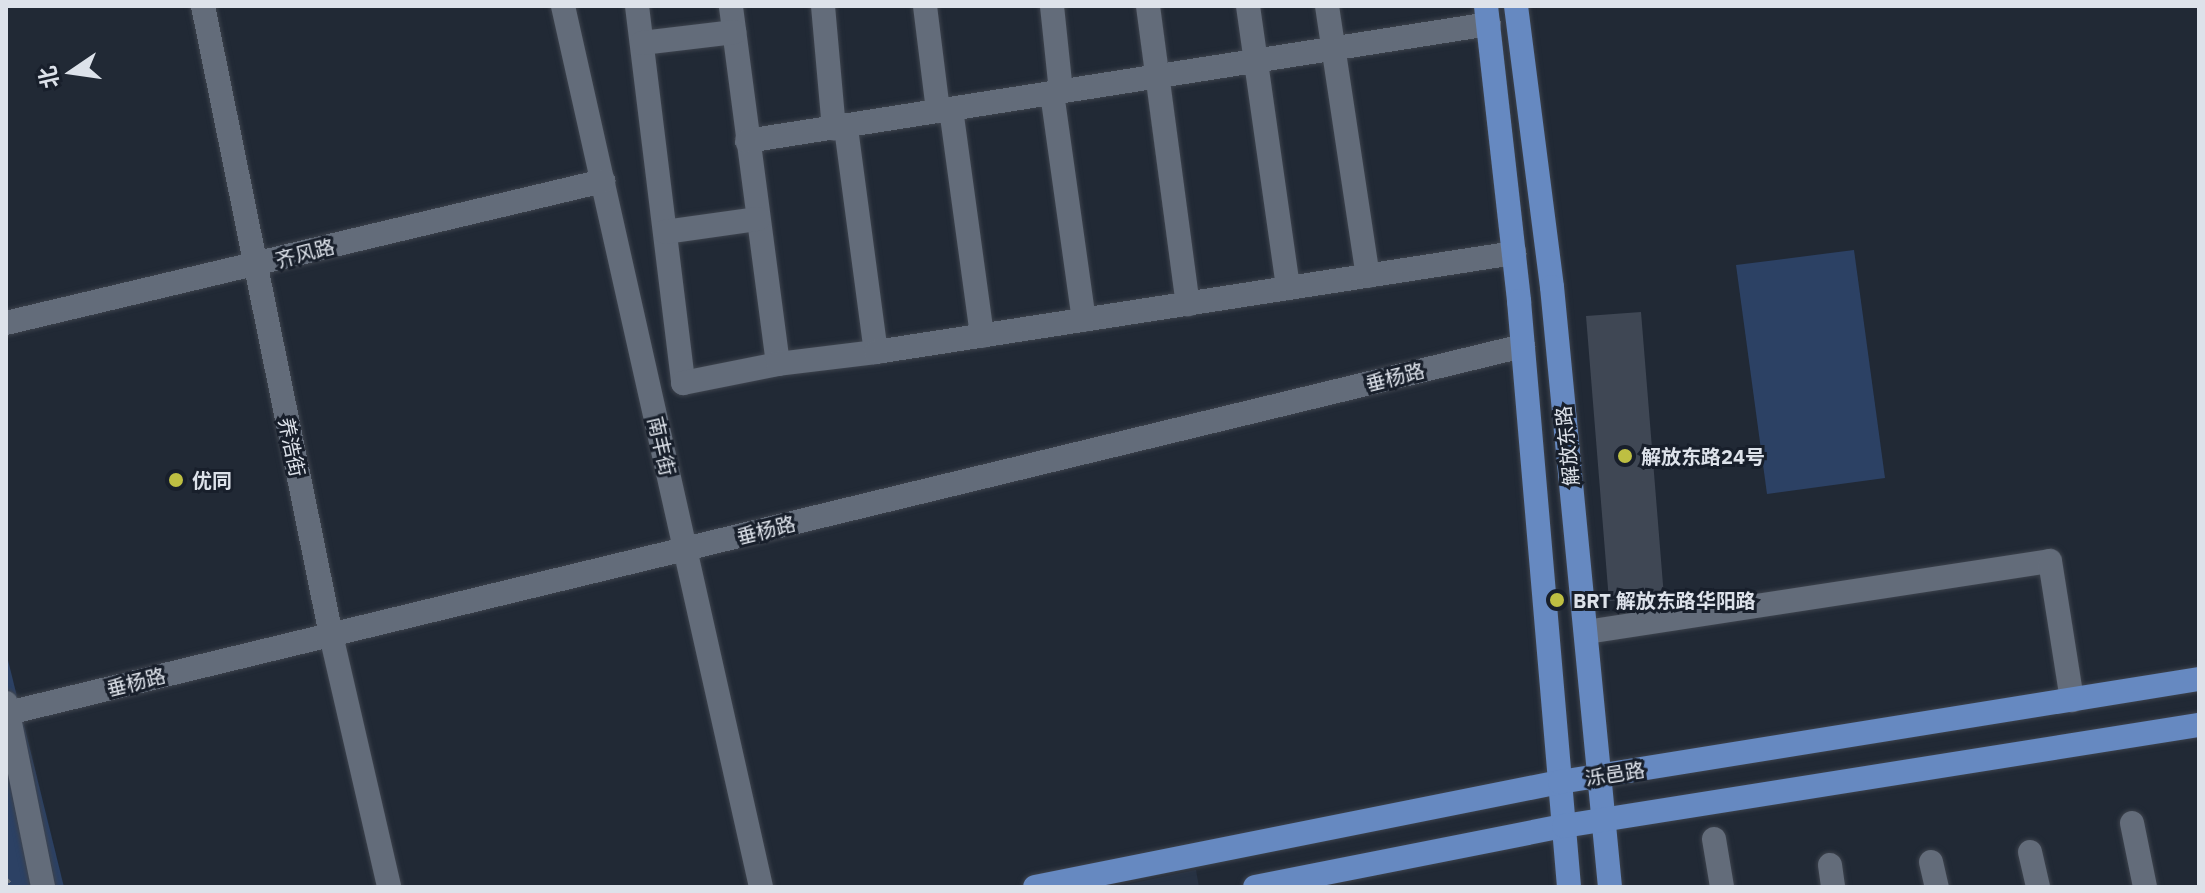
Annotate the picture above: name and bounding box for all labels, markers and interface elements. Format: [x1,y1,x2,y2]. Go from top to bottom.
north arrow [32,32,112,112]
text: 北 [32,64,65,92]
street label: 齐风路 [273,234,337,272]
street label: 垂杨路 [1363,358,1427,396]
street label: 解放东路 [1551,405,1583,487]
street label: 南丰街 [644,414,680,478]
street label: 养浩街 [274,415,310,479]
place label: 解放东路24号 [1641,444,1765,468]
marker: 解放东路24号 [1616,447,1634,465]
place label: 优同 [192,468,232,492]
marker: 优同 [167,471,185,489]
street label: 垂杨路 [734,511,798,549]
place label: BRT 解放东路华阳路 [1573,588,1756,612]
marker: BRT 解放东路华阳路 [1548,591,1566,609]
street label: 垂杨路 [104,663,168,701]
street label: 泺邑路 [1583,757,1647,791]

